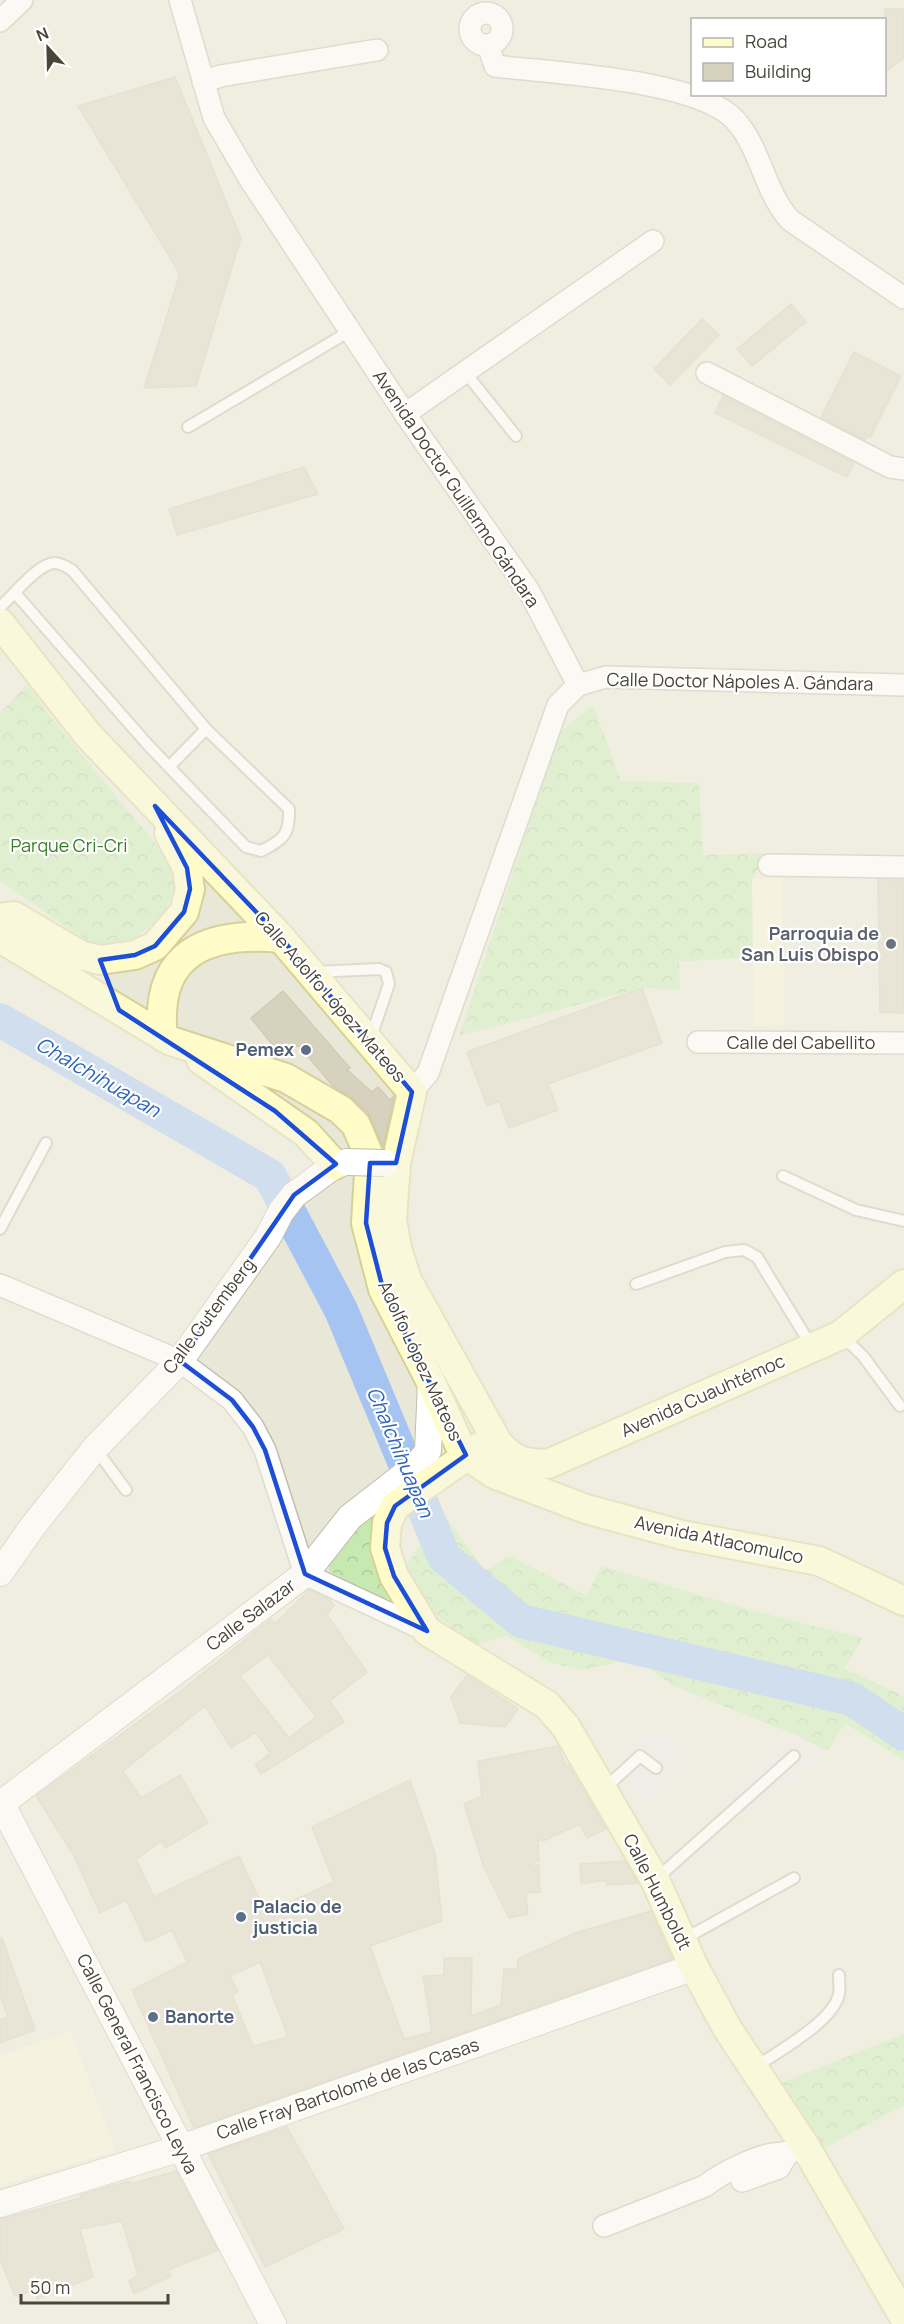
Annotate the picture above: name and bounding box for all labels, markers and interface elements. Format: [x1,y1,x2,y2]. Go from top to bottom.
north arrow [18,18,78,78]
legend [691,18,886,96]
text: N [33,22,52,46]
text: Road [745,29,788,53]
text: Building [745,59,811,83]
street label: Avenida Doctor Guillermo Gándara [368,365,546,612]
street label: Calle Doctor Nápoles A. Gándara [606,667,874,695]
park label: Parque Cri-Cri [10,833,128,857]
street label: Calle Adolfo López Mateos [250,906,412,1087]
place label: Parroquia de San Luis Obispo [741,921,879,966]
marker: Parroquia de San Luis Obispo [884,937,898,951]
water label: Chalchihuapan [31,1030,166,1124]
street label: Calle del Cabellito [727,1030,875,1054]
place label: Pemex [236,1037,294,1061]
marker: Pemex [299,1043,313,1057]
street label: Calle Gutemberg [157,1253,260,1378]
street label: Adolfo López Mateos [373,1277,469,1444]
street label: Avenida Cuauhtémoc [617,1348,788,1442]
water label: Chalchihuapan [361,1382,441,1522]
street label: Avenida Atlacomulco [633,1509,806,1569]
street label: Calle Salazar [201,1572,300,1656]
street label: Calle Humboldt [618,1829,697,1954]
place label: Palacio de justicia [252,1894,342,1939]
marker: Palacio de justicia [234,1910,248,1924]
street label: Calle General Francisco Leyva [72,1949,204,2178]
place label: Banorte [165,2004,234,2028]
marker: Banorte [146,2010,160,2024]
street label: Calle Fray Bartolomé de las Casas [213,2032,482,2144]
scale bar [21,2267,168,2305]
text: 50 m [30,2275,70,2299]

